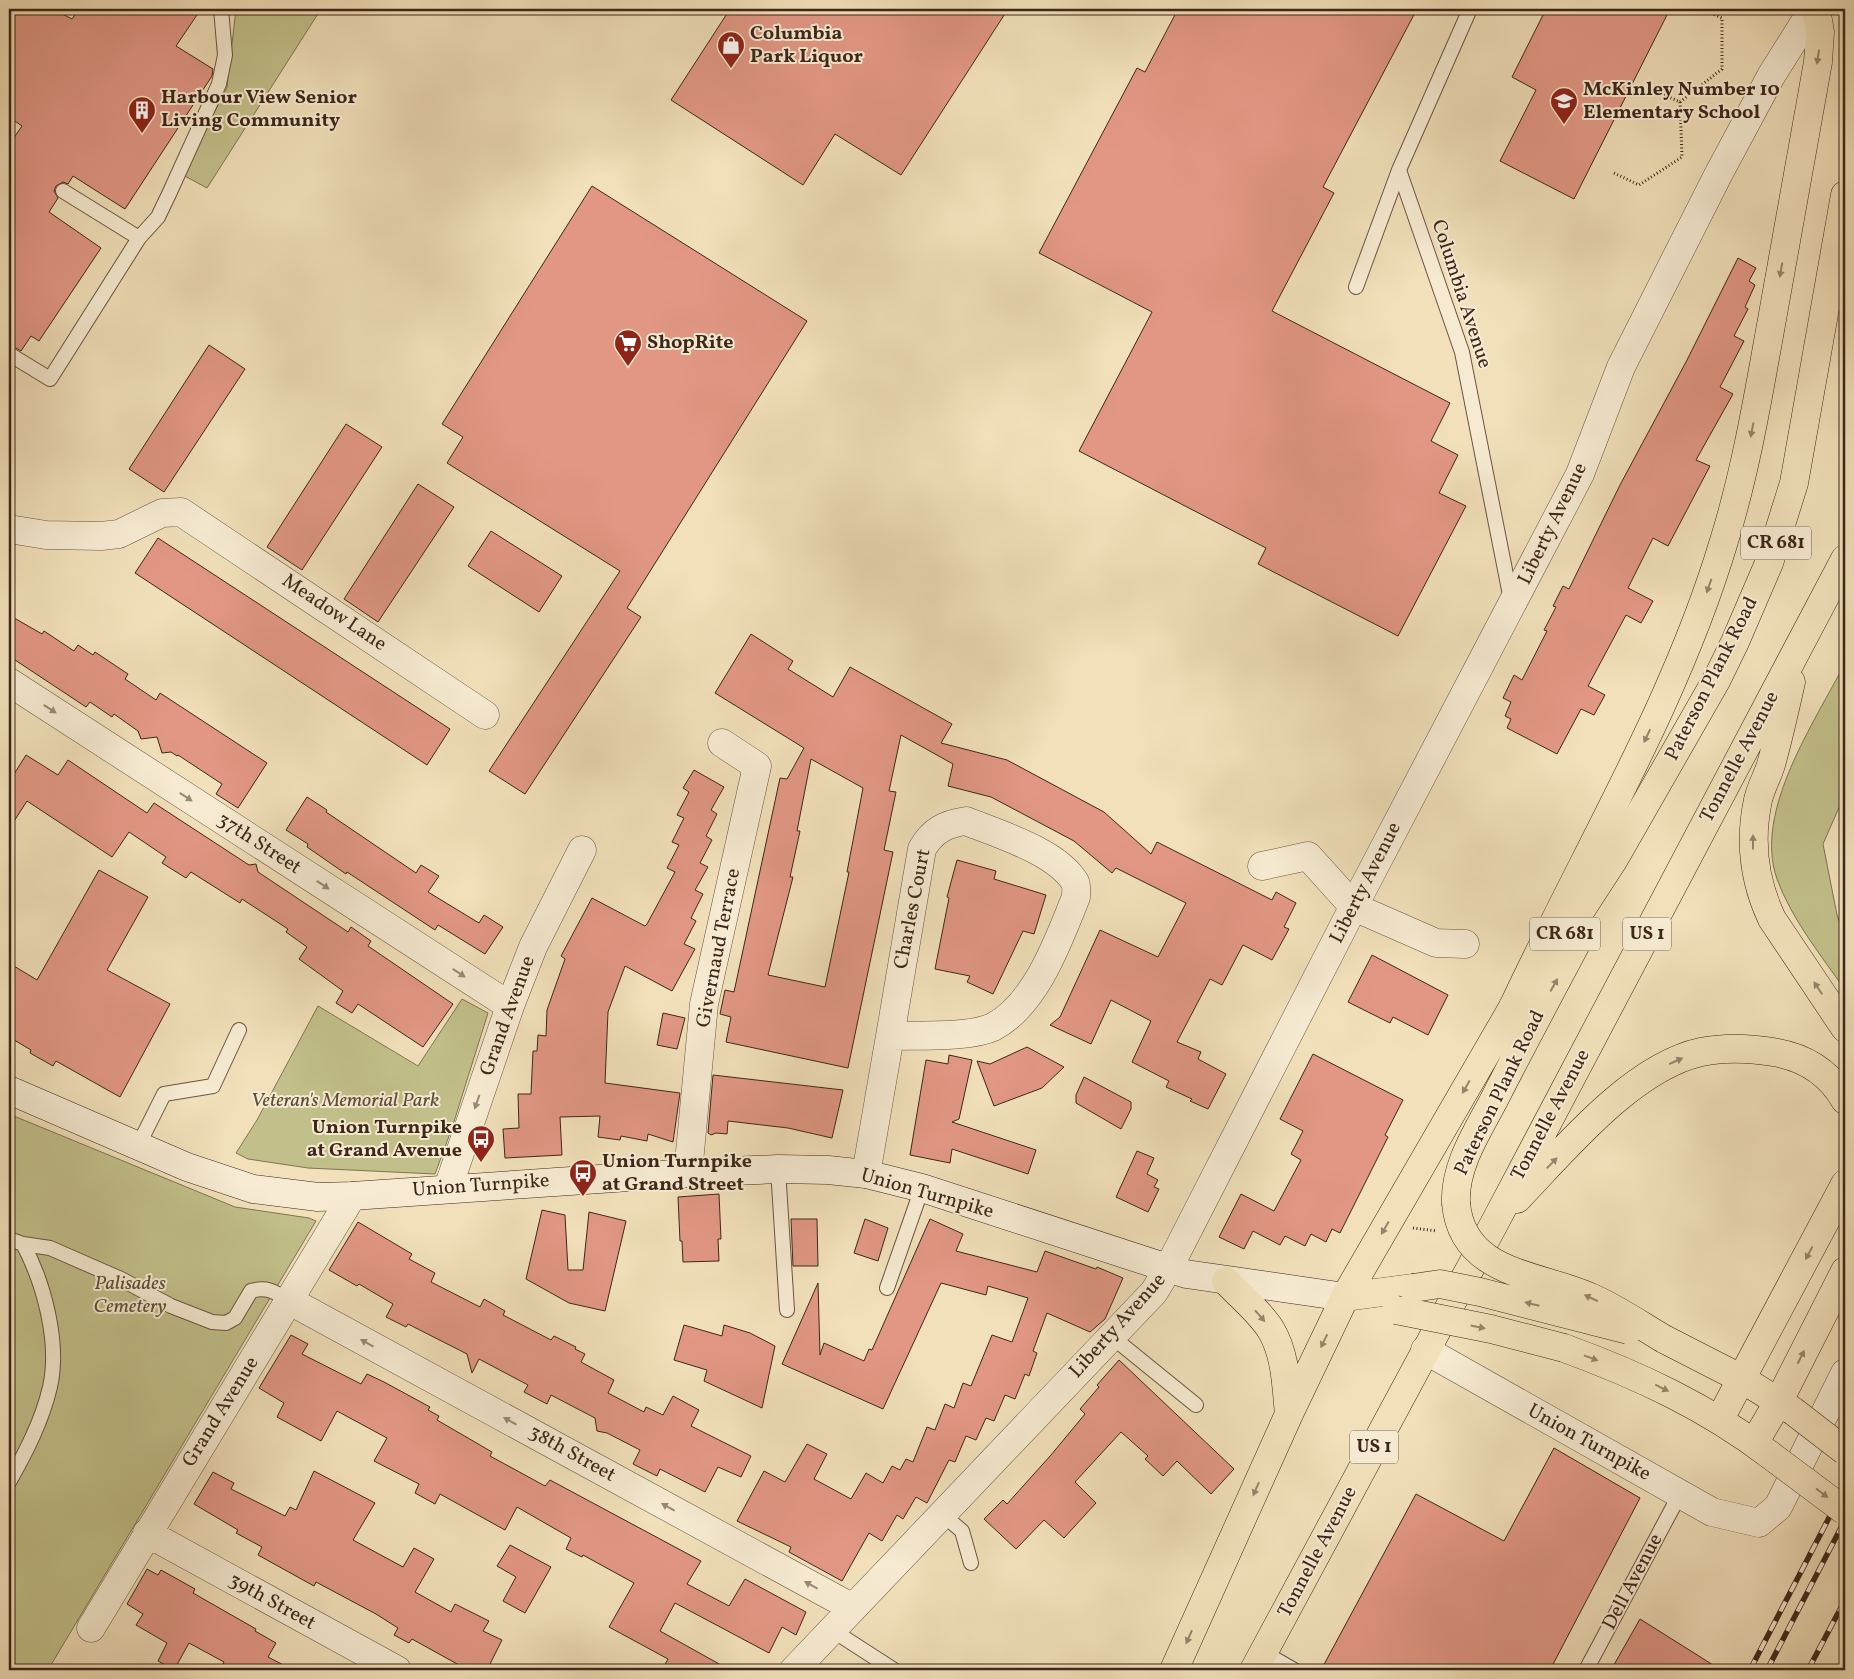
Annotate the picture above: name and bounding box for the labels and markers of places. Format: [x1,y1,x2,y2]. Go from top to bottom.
place label: Columbia Park Liquor [750,20,864,71]
shop icon: Columbia Park Liquor [716,30,746,69]
place label: McKinley Number 10 Elementary School [1583,76,1780,127]
place label: Harbour View Senior Living Community [161,84,357,135]
school or university icon: McKinley Number 10 Elementary School [1549,86,1579,125]
building icon: Harbour View Senior Living Community [127,95,157,134]
supermarket icon: ShopRite [613,328,643,367]
place label: ShopRite [647,329,733,357]
place label: Union Turnpike at Grand Avenue [307,1114,462,1165]
bus stop icon: Union Turnpike at Grand Avenue [466,1124,496,1163]
place label: Union Turnpike at Grand Street [602,1148,752,1199]
bus stop icon: Union Turnpike at Grand Street [568,1158,598,1197]

